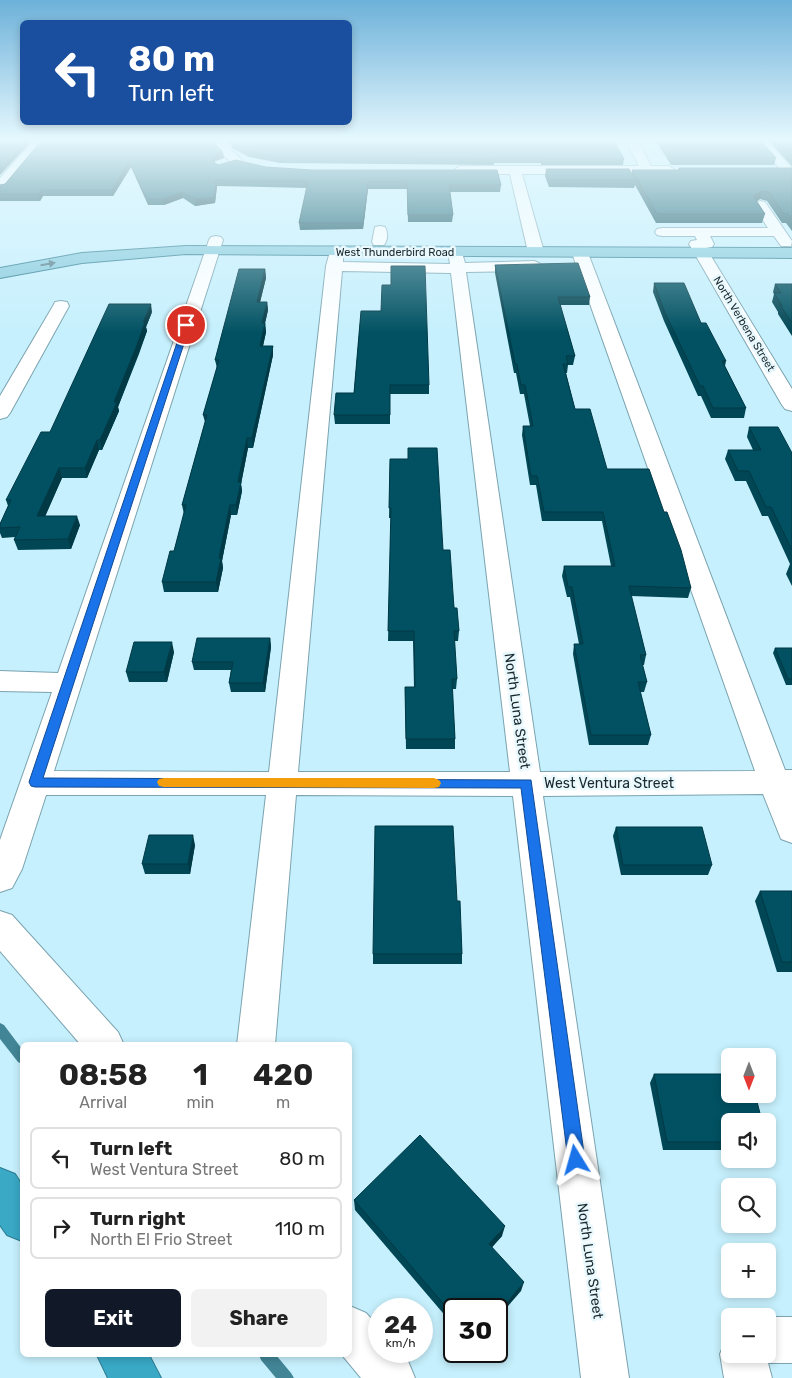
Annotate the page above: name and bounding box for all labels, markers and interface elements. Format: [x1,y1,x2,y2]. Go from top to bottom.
text: 80 m [128,38,215,80]
icon: left [45,40,110,105]
text: Turn left [128,80,214,107]
street label: West Thunderbird Road [336,246,454,259]
one-way arrow [40,259,56,267]
street label: North Verbena Street [710,274,778,374]
pin [165,304,207,346]
icon: arrive [172,311,200,339]
street label: North Luna Street [500,652,534,770]
street label: West Ventura Street [544,775,674,792]
north arrow [721,1048,776,1102]
map controls [721,1048,776,1363]
text: 08:58 [59,1057,148,1093]
text: 1 [193,1057,208,1093]
text: 420 [253,1057,313,1093]
text: Arrival [79,1093,127,1112]
text: min [186,1093,214,1112]
text: m [276,1093,290,1112]
button: sound [721,1113,776,1168]
position arrow [549,1133,601,1185]
text: Turn left [90,1137,172,1160]
icon: left [47,1144,75,1172]
text: 80 m [279,1147,325,1170]
text: West Ventura Street [90,1160,238,1179]
button: search [721,1178,776,1233]
street label: North Luna Street [573,1202,607,1320]
text: Turn right [90,1207,185,1230]
icon: right [47,1214,75,1242]
text: 110 m [275,1217,325,1240]
text: North El Frio Street [90,1230,232,1249]
button: + [721,1243,776,1298]
button: Exit [45,1289,181,1347]
button: Share [191,1289,327,1347]
speed limit sign: 30 [443,1298,508,1363]
button: − [721,1308,776,1363]
text: 24 [384,1310,417,1339]
text: km/h [386,1336,415,1350]

